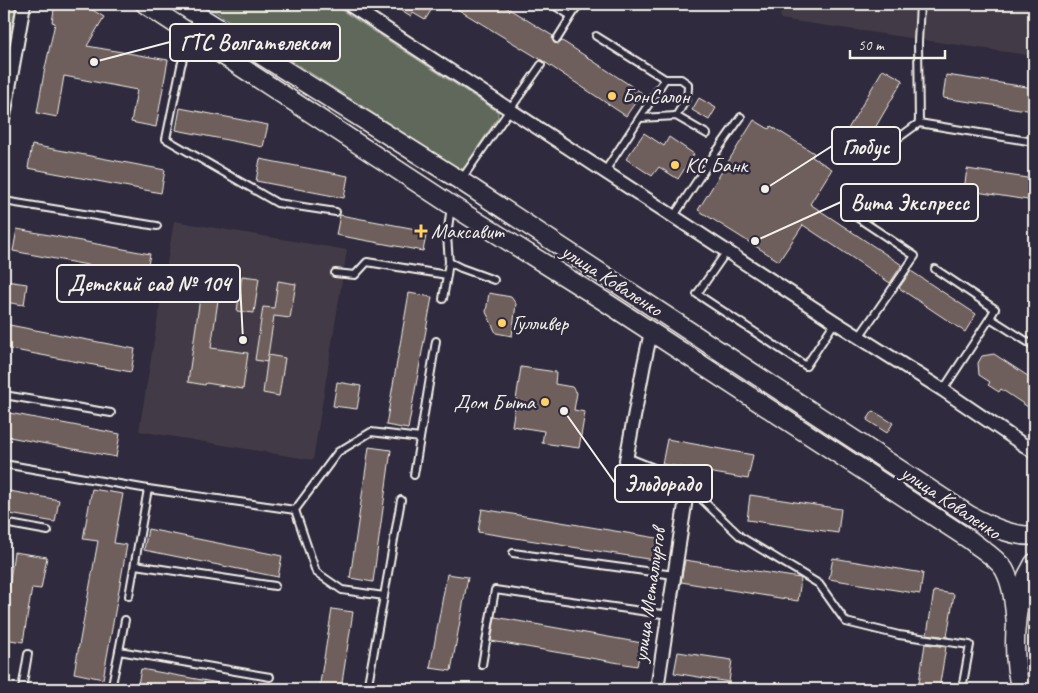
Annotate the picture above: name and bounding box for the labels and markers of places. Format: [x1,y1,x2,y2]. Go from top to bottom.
callout: ГТС Волгателеком [170,24,340,61]
place label: БонСалон [622,83,691,109]
marker: БонСалон [606,90,618,102]
callout: Глобус [832,127,900,164]
place label: КС Банк [685,152,750,178]
marker: КС Банк [669,159,681,171]
callout: Вита Экспресс [841,184,978,221]
place label: Максавит [431,218,505,244]
marker: Максавит [415,225,427,237]
callout: Детский сад № 104 [57,265,240,302]
place label: Гулливер [512,310,569,336]
marker: Гулливер [496,317,508,329]
place label: Дом Быта [454,389,537,415]
marker: Дом Быта [539,396,551,408]
callout: Эльдорадо [615,465,712,502]

